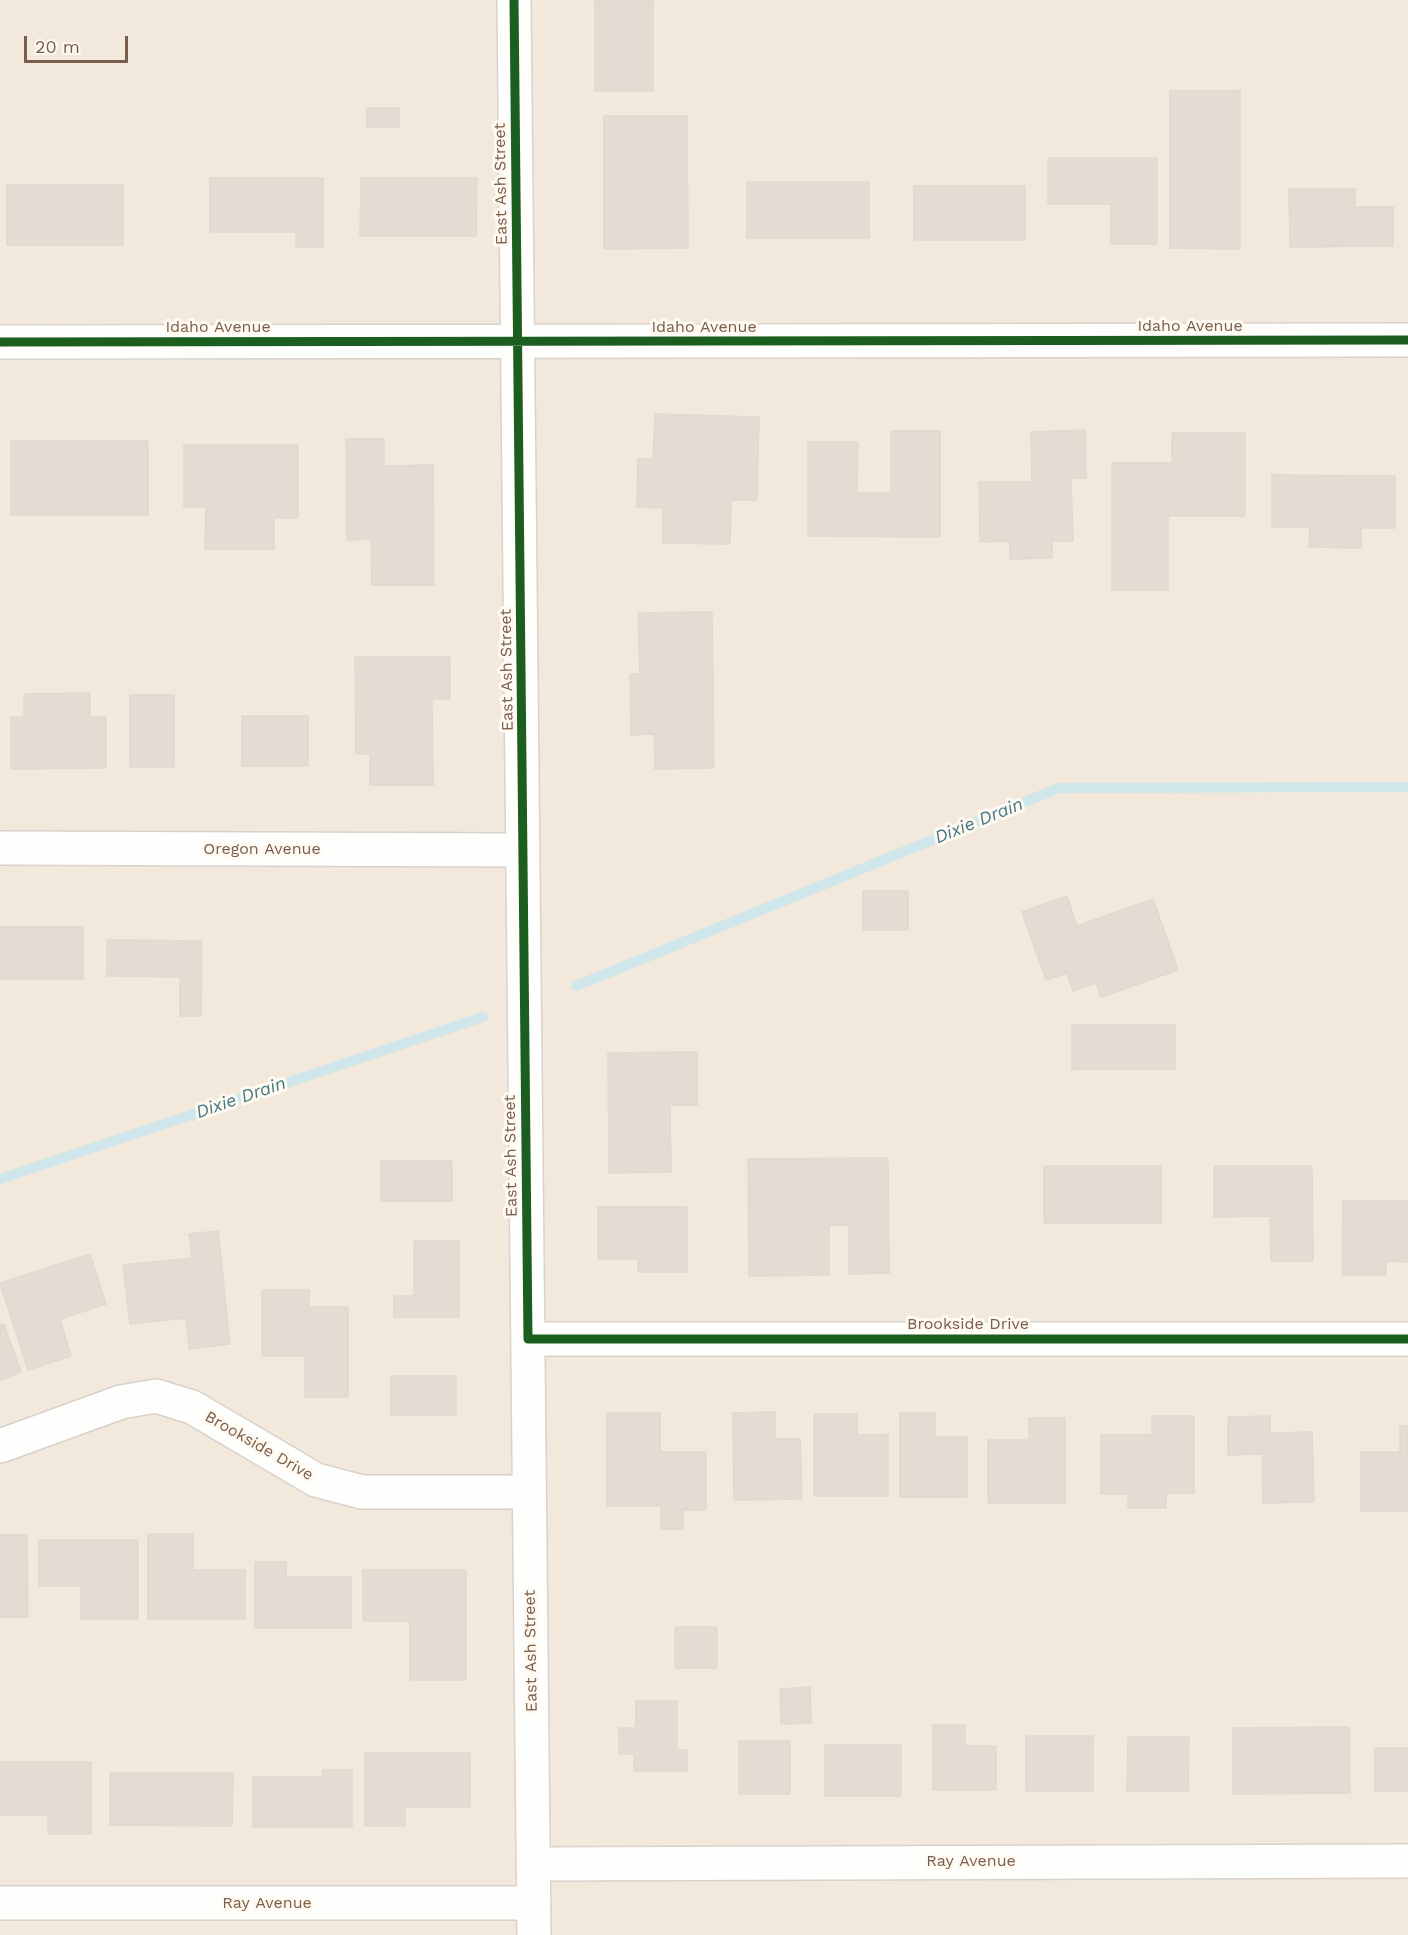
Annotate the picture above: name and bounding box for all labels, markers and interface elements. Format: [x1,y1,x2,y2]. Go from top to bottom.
scale bar [27,24,130,62]
text: 20 m [35,36,80,57]
street label: East Ash Street [490,123,512,245]
street label: Idaho Avenue [1137,316,1243,336]
street label: Idaho Avenue [165,317,271,337]
street label: Idaho Avenue [651,317,757,337]
street label: East Ash Street [496,609,518,731]
water label: Dixie Drain [932,793,1026,849]
street label: Oregon Avenue [203,839,321,859]
water label: Dixie Drain [193,1073,289,1123]
street label: East Ash Street [500,1095,522,1217]
street label: Brookside Drive [907,1314,1029,1334]
street label: Brookside Drive [201,1407,317,1485]
street label: East Ash Street [520,1590,542,1712]
street label: Ray Avenue [926,1851,1016,1871]
street label: Ray Avenue [222,1893,312,1913]

